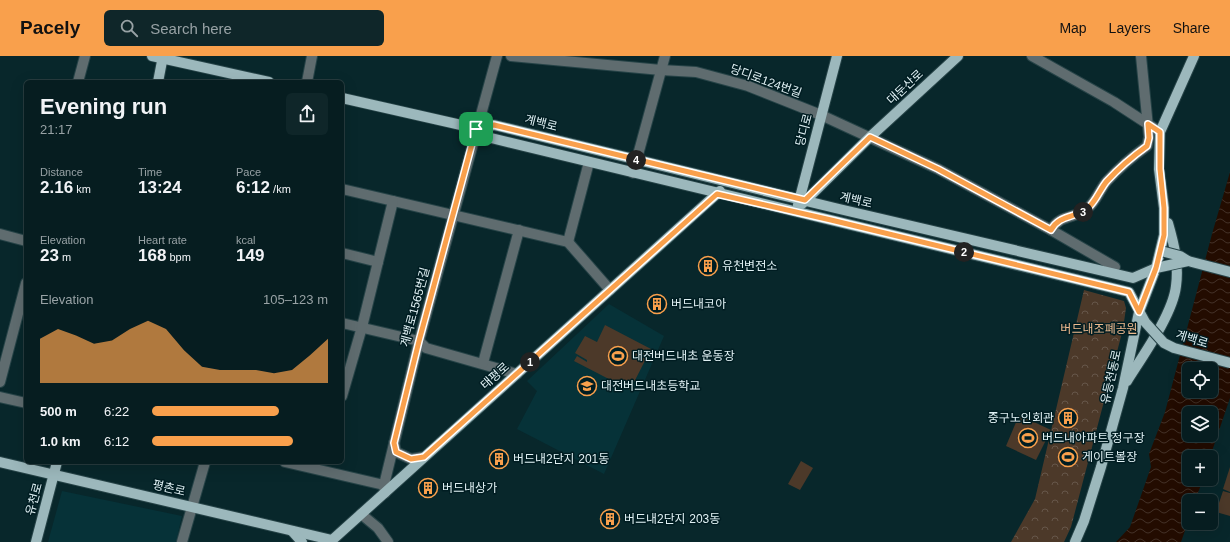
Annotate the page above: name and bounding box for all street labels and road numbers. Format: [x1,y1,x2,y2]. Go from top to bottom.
street label: 당디로124번길 [728,62,804,100]
street label: 대둔산로 [884,67,926,107]
street label: 계백로 [523,112,559,134]
street label: 당디로 [793,112,815,148]
street label: 계백로 [838,189,874,211]
street label: 계백로1565번길 [398,266,432,348]
street label: 계백로 [1174,327,1210,351]
street label: 유등천동로 [1098,349,1124,405]
street label: 태평로 [478,360,512,392]
street label: 평촌로 [151,477,187,499]
street label: 유천로 [23,481,45,517]

